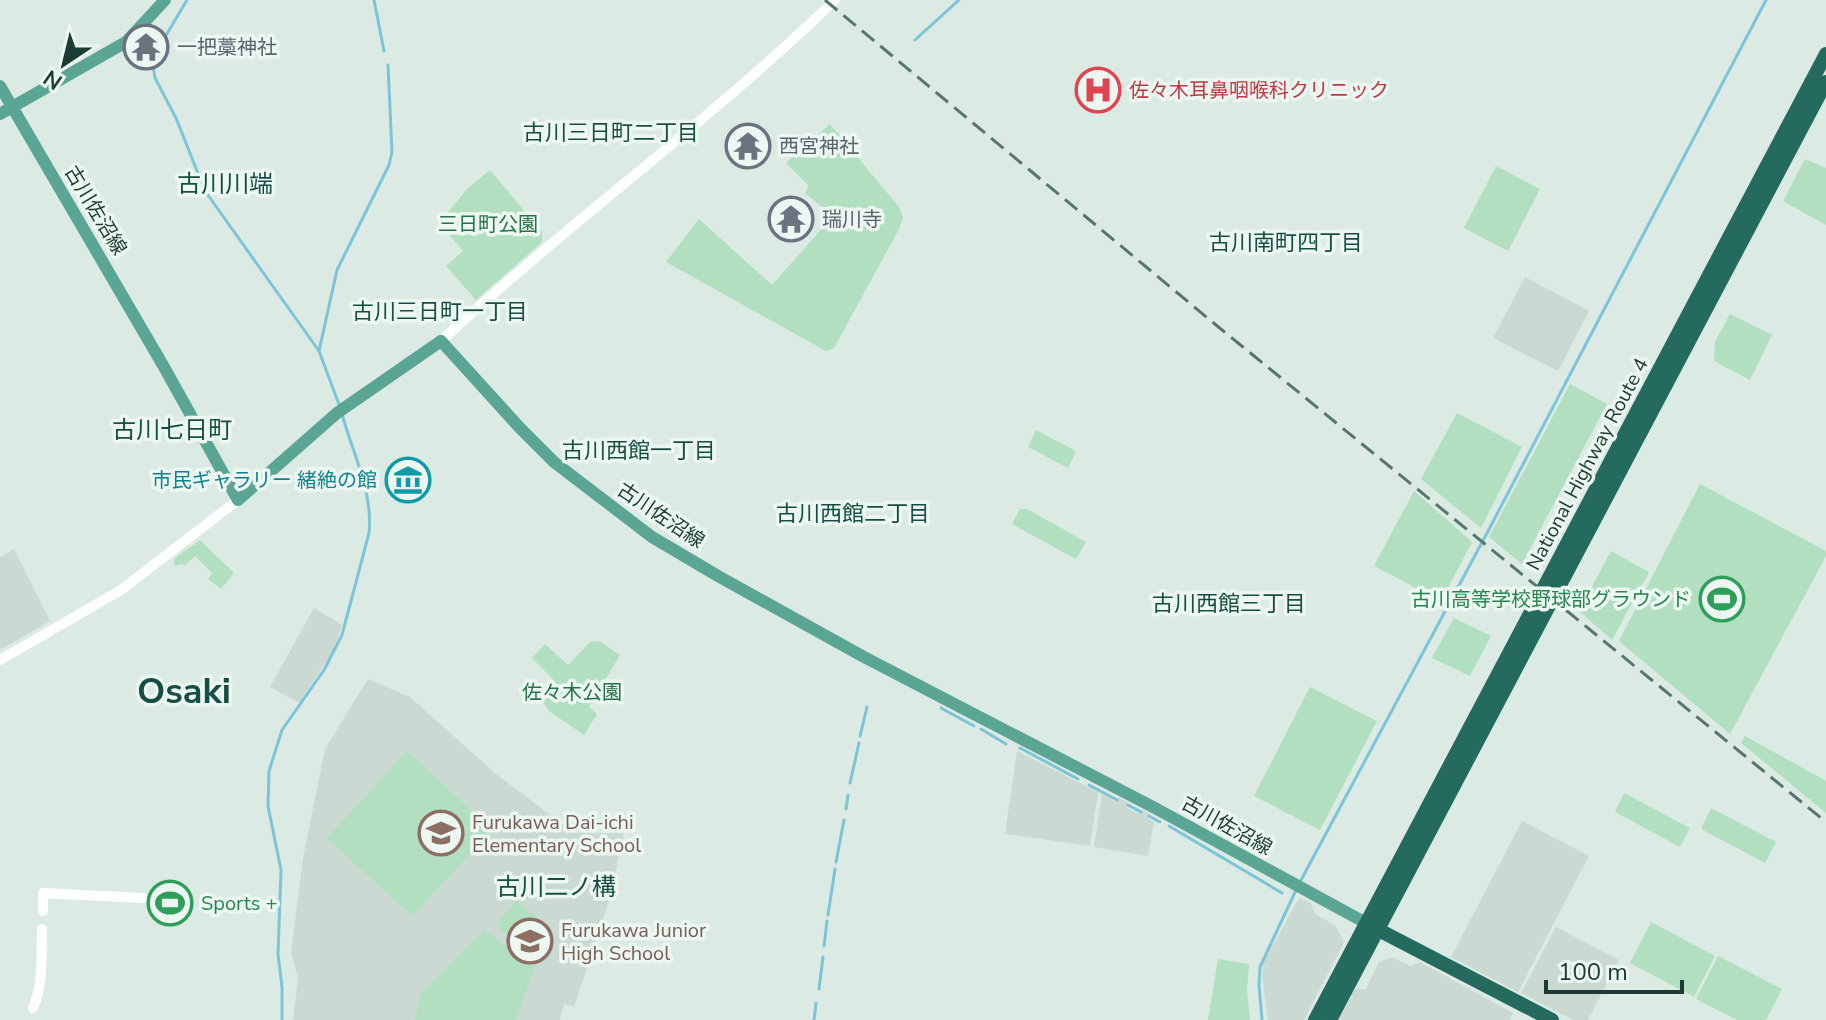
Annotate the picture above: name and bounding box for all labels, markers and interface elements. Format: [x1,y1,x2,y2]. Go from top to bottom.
temple icon: 一把藁神社 [122,23,170,71]
north arrow [24,24,104,104]
place label: 一把藁神社 [177,34,277,61]
text: N [38,63,68,97]
hospital icon: 佐々木耳鼻咽喉科クリニック [1074,66,1122,114]
place label: 佐々木耳鼻咽喉科クリニック [1129,77,1389,104]
district label: 古川三日町二丁目 [523,118,699,148]
temple icon: 西宮神社 [724,122,772,170]
place label: 西宮神社 [779,133,859,160]
street label: 古川佐沼線 [58,160,133,260]
district label: 古川川端 [177,168,273,200]
temple icon: 瑞川寺 [767,195,815,243]
place label: 瑞川寺 [822,206,882,233]
park label: 三日町公園 [438,211,538,238]
district label: 古川南町四丁目 [1209,228,1363,258]
district label: 古川三日町一丁目 [352,297,528,327]
street label: National Highway Route 4 [1520,353,1655,575]
district label: 古川七日町 [112,414,232,446]
district label: 古川西館一丁目 [562,436,716,466]
museum icon: 市民ギャラリー 緒絶の館 [384,456,432,504]
place label: 市民ギャラリー 緒絶の館 [152,467,377,494]
street label: 古川佐沼線 [612,476,710,555]
district label: 古川西館二丁目 [776,499,930,529]
sports icon: 古川高等学校野球部グラウンド [1698,575,1746,623]
place label: 古川高等学校野球部グラウンド [1411,586,1691,613]
district label: 古川西館三丁目 [1152,589,1306,619]
district label: Osaki [137,667,231,716]
park label: 佐々木公園 [522,679,622,706]
street label: 古川佐沼線 [1176,789,1277,861]
school or university icon: Furukawa Dai-ichi Elementary School [417,809,465,857]
place label: Furukawa Dai-ichi Elementary School [472,809,641,859]
district label: 古川二ノ構 [496,871,616,903]
sports icon: Sports + [146,879,194,927]
place label: Sports + [201,890,278,917]
school or university icon: Furukawa Junior High School [506,917,554,965]
place label: Furukawa Junior High School [561,917,706,967]
scale bar [1546,944,1682,994]
text: 100 m [1558,956,1628,988]

